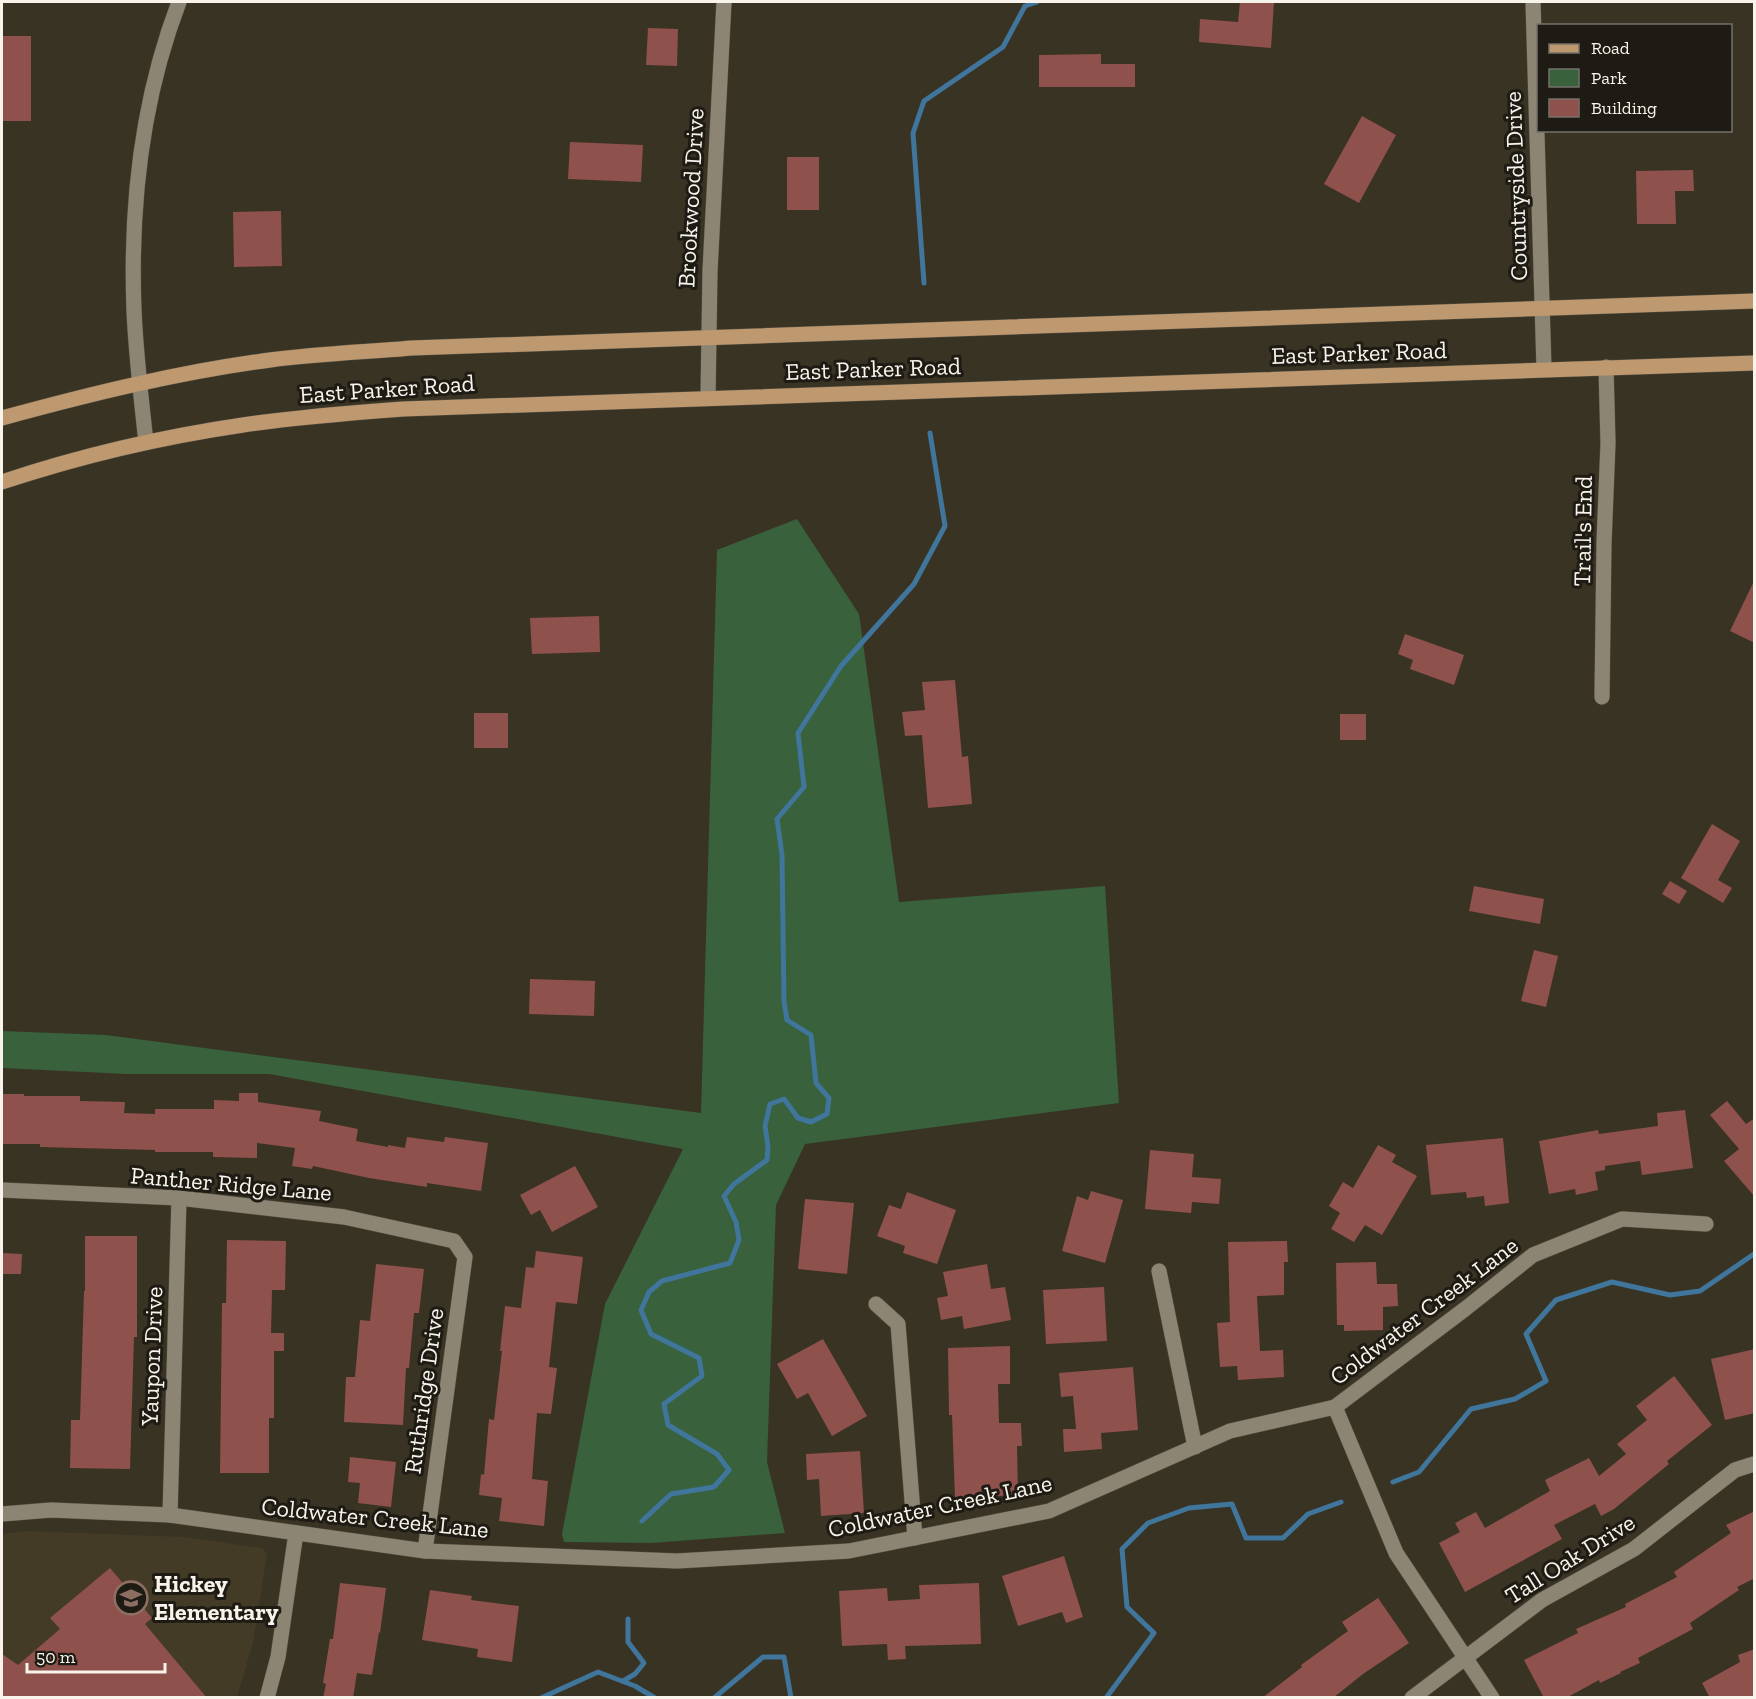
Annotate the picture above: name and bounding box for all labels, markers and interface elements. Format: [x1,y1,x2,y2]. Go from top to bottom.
legend [1537,24,1732,132]
text: Road [1591,37,1630,59]
text: Park [1591,67,1627,89]
street label: Countryside Drive [1498,91,1533,281]
text: Building [1591,97,1657,119]
street label: Brookwood Drive [671,108,710,288]
street label: East Parker Road [1271,335,1447,370]
street label: East Parker Road [785,351,961,386]
street label: East Parker Road [298,368,476,409]
street label: Trail's End [1567,475,1598,587]
street label: Panther Ridge Lane [129,1160,333,1207]
street label: Coldwater Creek Lane [1324,1230,1524,1391]
street label: Yaupon Drive [135,1286,168,1427]
street label: Ruthridge Drive [398,1306,449,1476]
street label: Coldwater Creek Lane [825,1468,1055,1543]
street label: Coldwater Creek Lane [260,1491,490,1544]
street label: Tall Oak Drive [1500,1507,1640,1610]
place label: Hickey Elementary [154,1569,279,1626]
school or university icon: Hickey Elementary [113,1580,149,1616]
scale bar [27,1636,165,1674]
text: 50 m [36,1646,76,1668]

